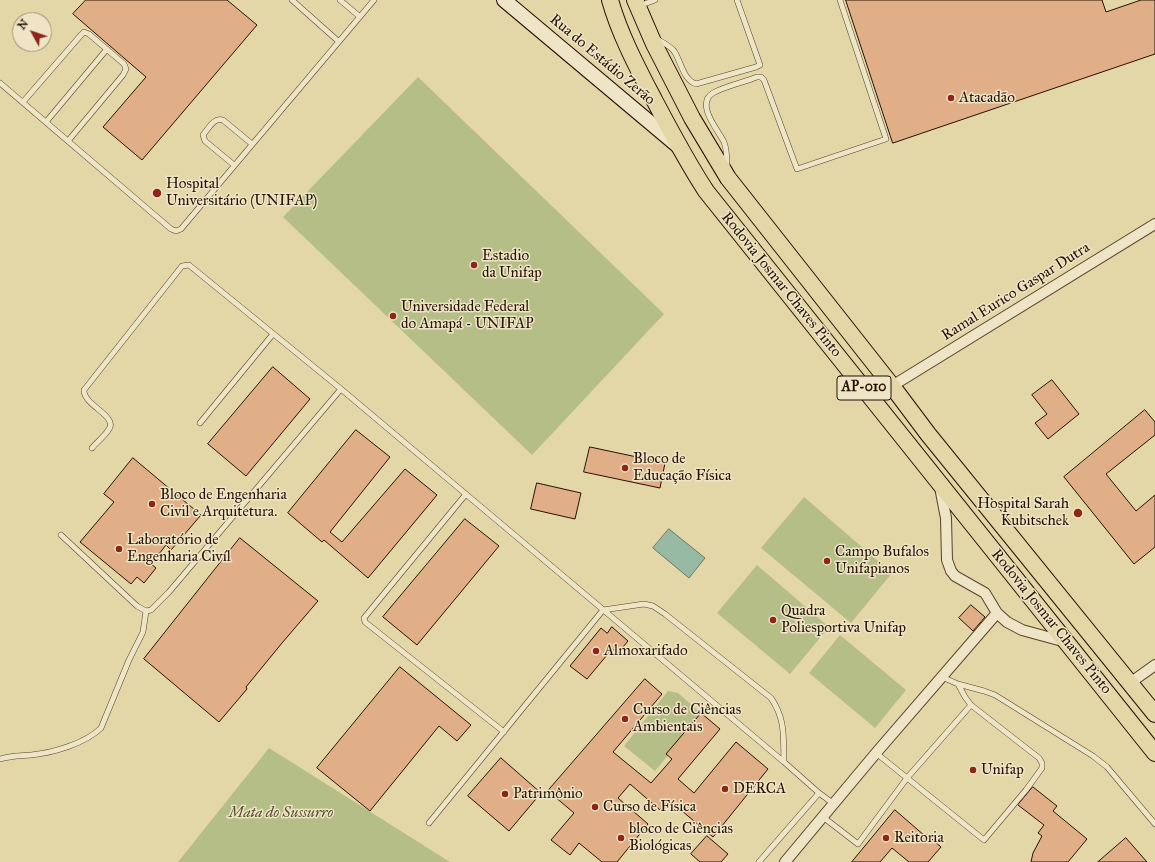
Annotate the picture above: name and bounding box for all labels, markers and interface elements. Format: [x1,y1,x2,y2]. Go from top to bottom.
street label: Rua do Estádio Zerão [546,11,658,109]
north arrow [12,12,52,52]
text: N [15,17,31,32]
place label: Atacadão [959,89,1015,107]
marker: Atacadão [946,93,956,103]
place label: Hospital Universitário (UNIFAP) [166,175,317,210]
marker: Hospital Universitário (UNIFAP) [151,187,163,199]
street label: Rodovia Josmar Chaves Pinto [717,209,845,361]
street label: Ramal Eurico Gaspar Dutra [939,239,1093,345]
place label: Estadio da Unifap [482,247,542,282]
marker: Estadio da Unifap [469,260,479,270]
place label: Universidade Federal do Amapá - UNIFAP [401,298,534,333]
marker: Universidade Federal do Amapá - UNIFAP [388,311,398,321]
road number: AP-010 [837,376,891,400]
place label: Bloco de Educação Física [633,450,731,485]
marker: Bloco de Educação Física [620,463,630,473]
place label: Bloco de Engenharia Civil e Arquitetura. [160,486,287,521]
place label: Hospital Sarah Kubitschek [977,495,1069,530]
marker: Bloco de Engenharia Civil e Arquitetura. [147,499,157,509]
marker: Hospital Sarah Kubitschek [1072,507,1084,519]
place label: Laboratório de Engenharia Civíl [127,531,231,566]
place label: Campo Bufalos Unifapianos [835,543,929,578]
marker: Laboratório de Engenharia Civíl [114,544,124,554]
street label: Rodovia Josmar Chaves Pinto [987,546,1115,698]
marker: Campo Bufalos Unifapianos [822,556,832,566]
place label: Quadra Poliesportiva Unifap [781,602,906,637]
marker: Quadra Poliesportiva Unifap [768,615,778,625]
place label: Almoxarifado [604,642,688,660]
marker: Almoxarifado [591,646,601,656]
place label: Curso de Ciências Ambientais [633,701,741,736]
marker: Curso de Ciências Ambientais [620,714,630,724]
place label: Unifap [981,761,1024,779]
marker: Unifap [968,765,978,775]
place label: DERCA [733,780,786,798]
marker: DERCA [720,784,730,794]
place label: Patrimônio [513,785,583,803]
marker: Patrimônio [500,789,510,799]
place label: Curso de Física [603,798,696,816]
marker: Curso de Física [590,802,600,812]
park label: Mata do Sussurro [229,804,333,822]
place label: bloco de Ciências Biológicas [629,820,733,855]
place label: Reitoria [894,829,944,847]
marker: bloco de Ciências Biológicas [616,833,626,843]
marker: Reitoria [881,833,891,843]

